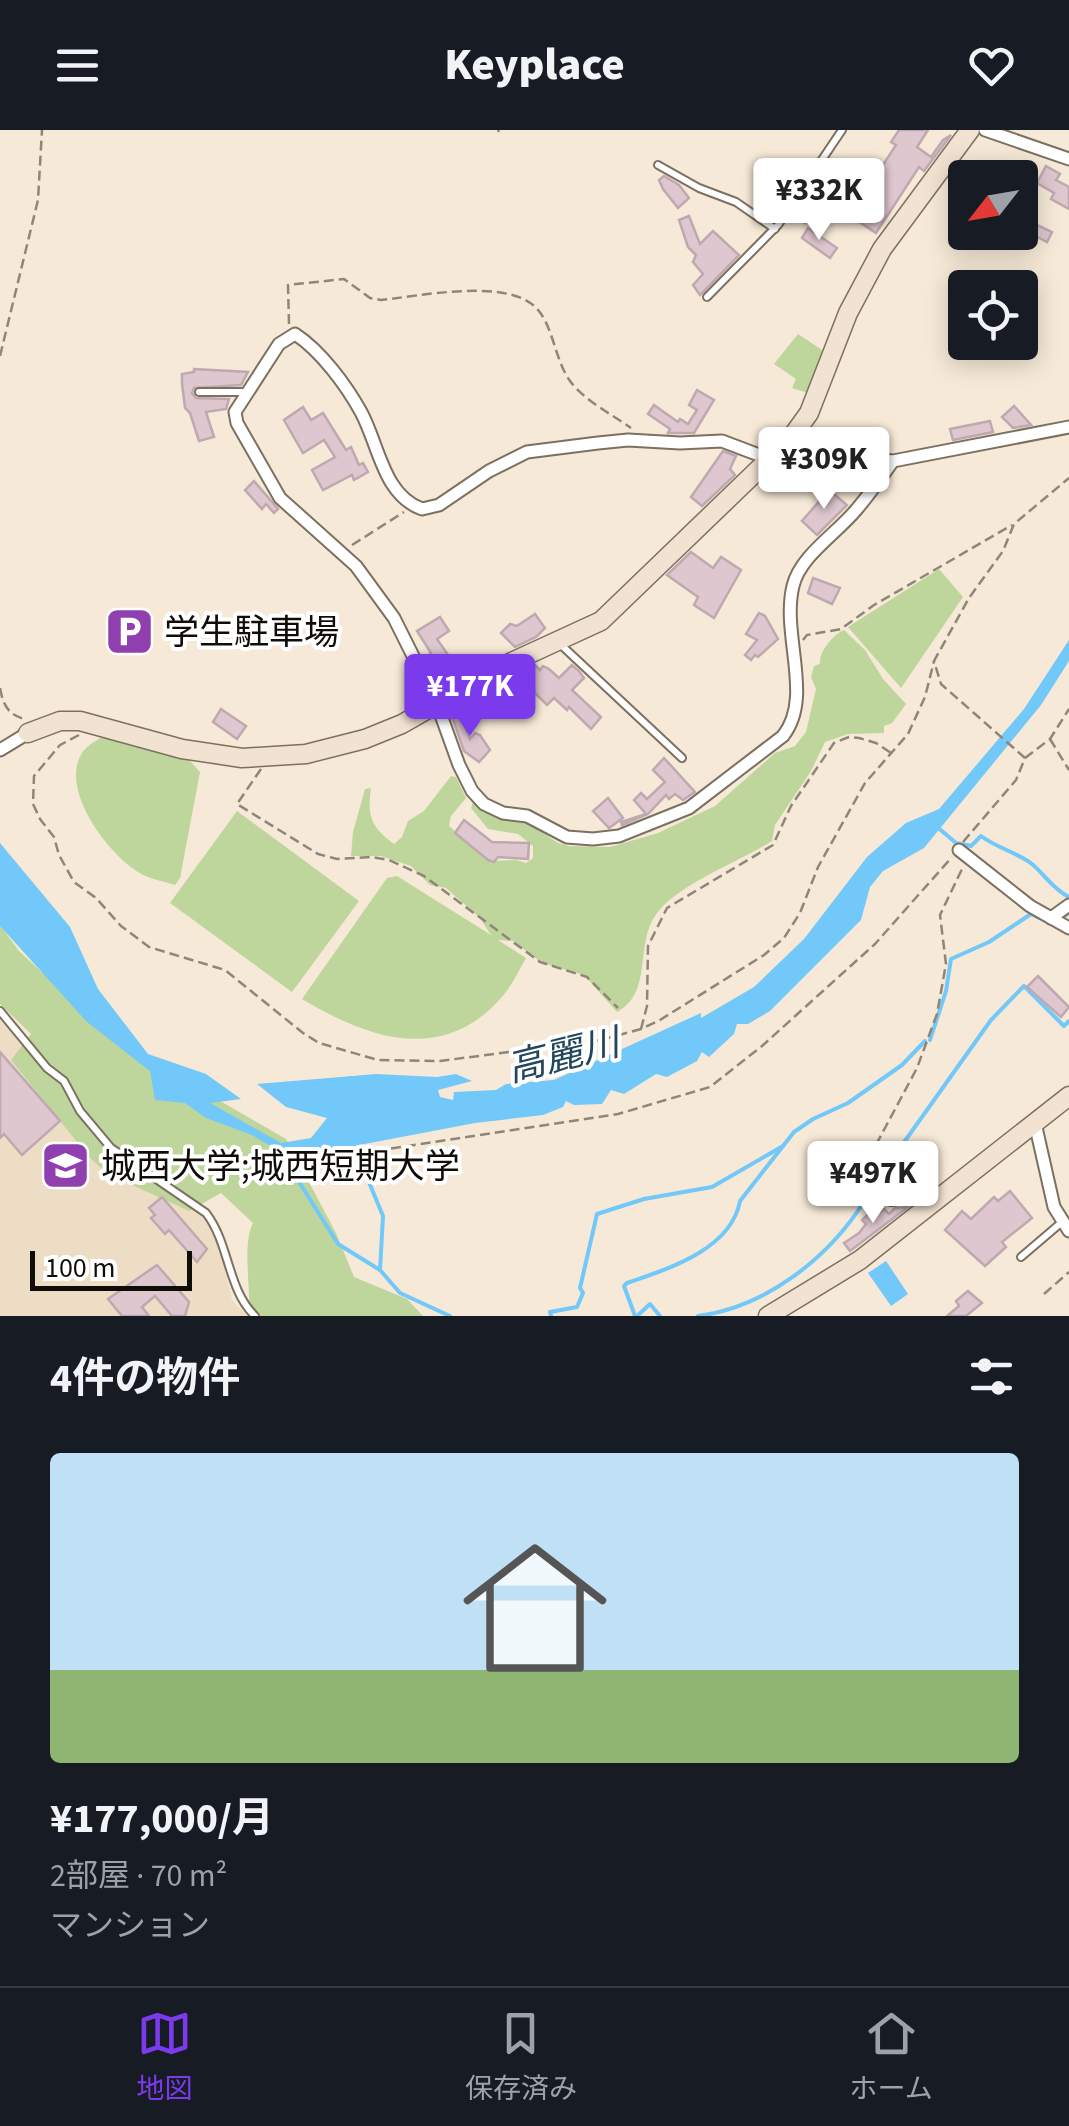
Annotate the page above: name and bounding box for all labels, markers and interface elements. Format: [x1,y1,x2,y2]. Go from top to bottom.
text: Keyplace [444,33,625,97]
icon: menu [50,38,105,93]
icon: heart [964,38,1019,93]
pin: ¥332K [749,158,889,243]
north arrow [948,160,1038,250]
map controls [948,160,1038,360]
text: ¥332K [775,167,863,213]
button: locate [948,270,1038,360]
pin: ¥309K [754,427,894,512]
text: ¥309K [780,436,868,482]
parking icon: 学生駐車場 [103,606,155,658]
place label: 学生駐車場 [164,608,339,658]
pin: ¥177K [400,654,540,739]
text: ¥177K [426,663,514,709]
water label: 高麗川 [501,1015,629,1096]
school or university icon: 城西大学;城西短期大学 [40,1140,92,1192]
pin: ¥497K [803,1141,943,1226]
place label: 城西大学;城西短期大学 [101,1142,460,1192]
text: ¥497K [829,1150,917,1196]
scale bar [30,1246,192,1290]
text: 100 m [45,1248,116,1288]
text: 4件の物件 [50,1349,240,1409]
icon: filters [964,1349,1019,1404]
icon: home [445,1518,625,1698]
text: ¥177,000/月 [50,1789,274,1849]
text: 2部屋 · 70 m² [50,1853,227,1899]
text: マンション [50,1903,210,1949]
tab: 地図 [136,2006,192,2109]
tab: 保存済み [465,2006,577,2109]
tab: ホーム [850,2006,933,2109]

